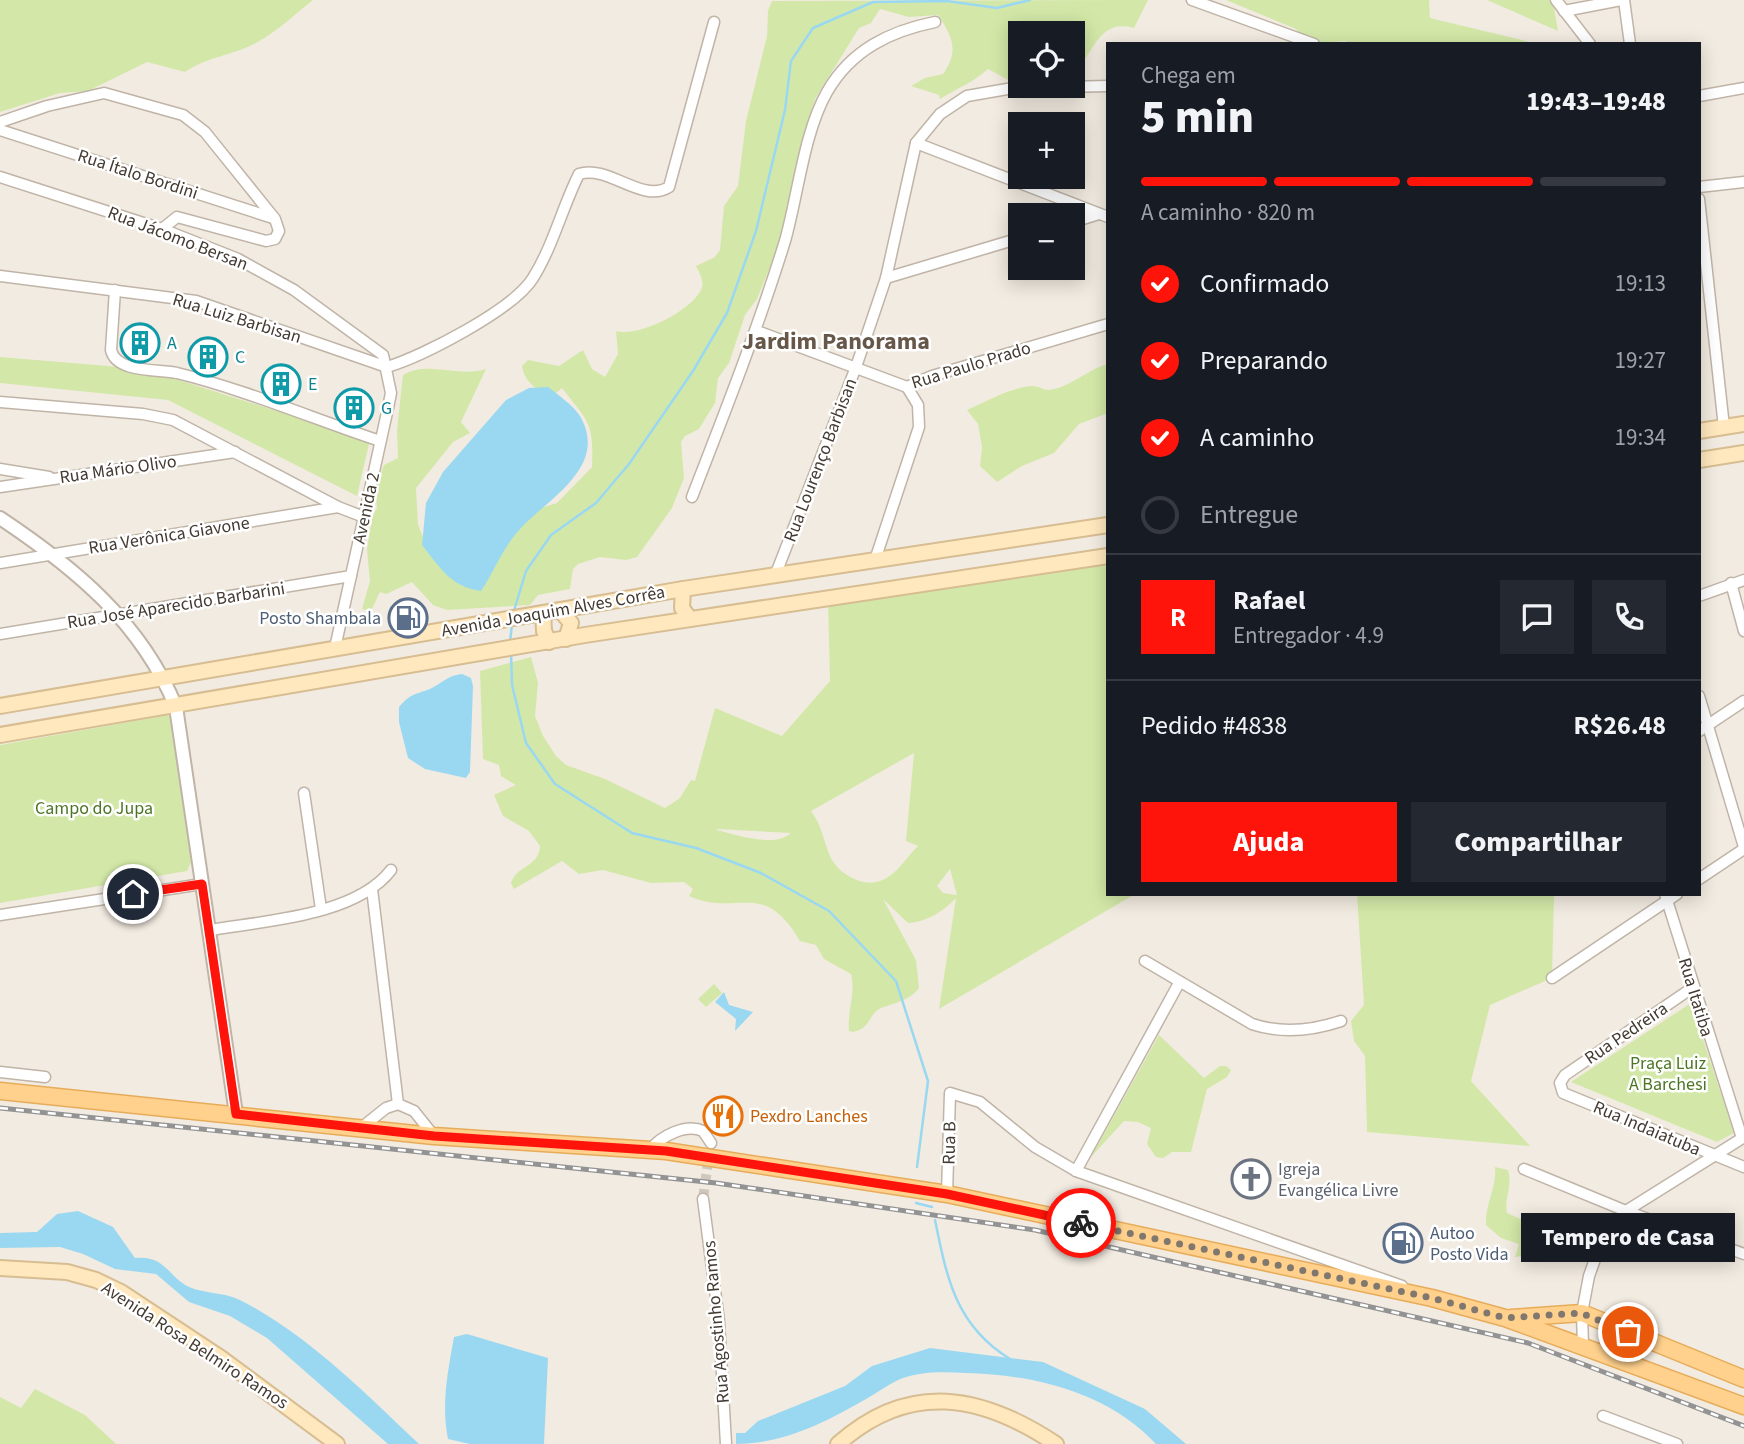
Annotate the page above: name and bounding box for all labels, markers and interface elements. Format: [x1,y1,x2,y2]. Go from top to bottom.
map controls [1008,21,1085,280]
button: locate [1008,21,1085,98]
text: Chega em [1141,59,1236,92]
text: 19:43–19:48 [1526,83,1666,120]
text: 5 min [1141,85,1254,150]
button: + [1008,112,1085,189]
street label: Rua Ítalo Bordini [74,143,201,206]
text: A caminho · 820 m [1141,196,1315,229]
street label: Rua Jácomo Bersan [104,200,252,277]
button: − [1008,203,1085,280]
icon: check [1141,265,1179,303]
text: Confirmado [1200,265,1329,302]
text: 19:13 [1615,267,1666,300]
street label: Rua Luiz Barbisan [169,287,304,350]
building icon: A [119,322,161,364]
district label: Jardim Panorama [742,324,930,359]
place label: A [167,331,177,356]
street label: Rua Paulo Prado [908,335,1034,396]
building icon: C [187,336,229,378]
icon: check [1141,342,1179,380]
text: Preparando [1200,342,1328,379]
text: 19:27 [1615,344,1666,377]
place label: C [235,345,245,370]
building icon: E [260,363,302,405]
place label: E [308,372,318,397]
street label: Rua Lourenço Barbisan [778,375,863,546]
building icon: G [333,387,375,429]
place label: G [381,396,392,421]
icon: check [1141,419,1179,457]
text: A caminho [1200,419,1314,456]
text: 19:34 [1615,421,1666,454]
street label: Rua Mário Olivo [58,449,178,490]
street label: Avenida 2 [347,470,386,546]
text: Entregue [1200,496,1298,533]
street label: Rua Verônica Giavone [87,510,252,561]
street label: Rua José Aparecido Barbarini [65,576,287,635]
street label: Avenida Joaquim Alves Corrêa [439,580,667,643]
button: chat [1500,580,1574,654]
button: phone [1592,580,1666,654]
text: Rafael [1233,582,1305,619]
fuel station icon: Posto Shambala [387,597,429,639]
text: R [1170,599,1186,636]
place label: Posto Shambala [259,606,381,631]
text: Entregador · 4.9 [1233,619,1384,652]
text: Pedido #4838 [1141,707,1287,744]
text: R$26.48 [1574,707,1666,744]
park label: Campo do Jupa [35,796,153,821]
button: Ajuda [1141,802,1397,882]
button: Compartilhar [1411,802,1666,882]
pin [103,864,163,924]
icon: home [114,875,152,913]
street label: Rua Itatiba [1672,955,1719,1040]
street label: Rua Pedreira [1580,996,1673,1071]
park label: Praça Luiz A Barchesi [1629,1051,1707,1097]
restaurant icon: Pexdro Lanches [702,1095,744,1137]
street label: Rua Indaiatuba [1589,1095,1704,1162]
place label: Pexdro Lanches [750,1104,868,1129]
street label: Rua B [937,1121,962,1165]
place label: Igreja Evangélica Livre [1278,1157,1398,1203]
church icon: Igreja Evangélica Livre [1230,1158,1272,1200]
courier [1046,1188,1116,1258]
icon: bike [1062,1204,1100,1242]
callout: Tempero de Casa [1521,1213,1735,1262]
place label: Autoo Posto Vida [1430,1221,1509,1267]
text: Tempero de Casa [1542,1221,1714,1254]
fuel station icon: Autoo Posto Vida [1382,1222,1424,1264]
street label: Rua Agostinho Ramos [697,1240,736,1404]
street label: Avenida Rosa Belmiro Ramos [96,1276,293,1415]
pin [1598,1302,1658,1362]
icon: bag [1609,1313,1647,1351]

